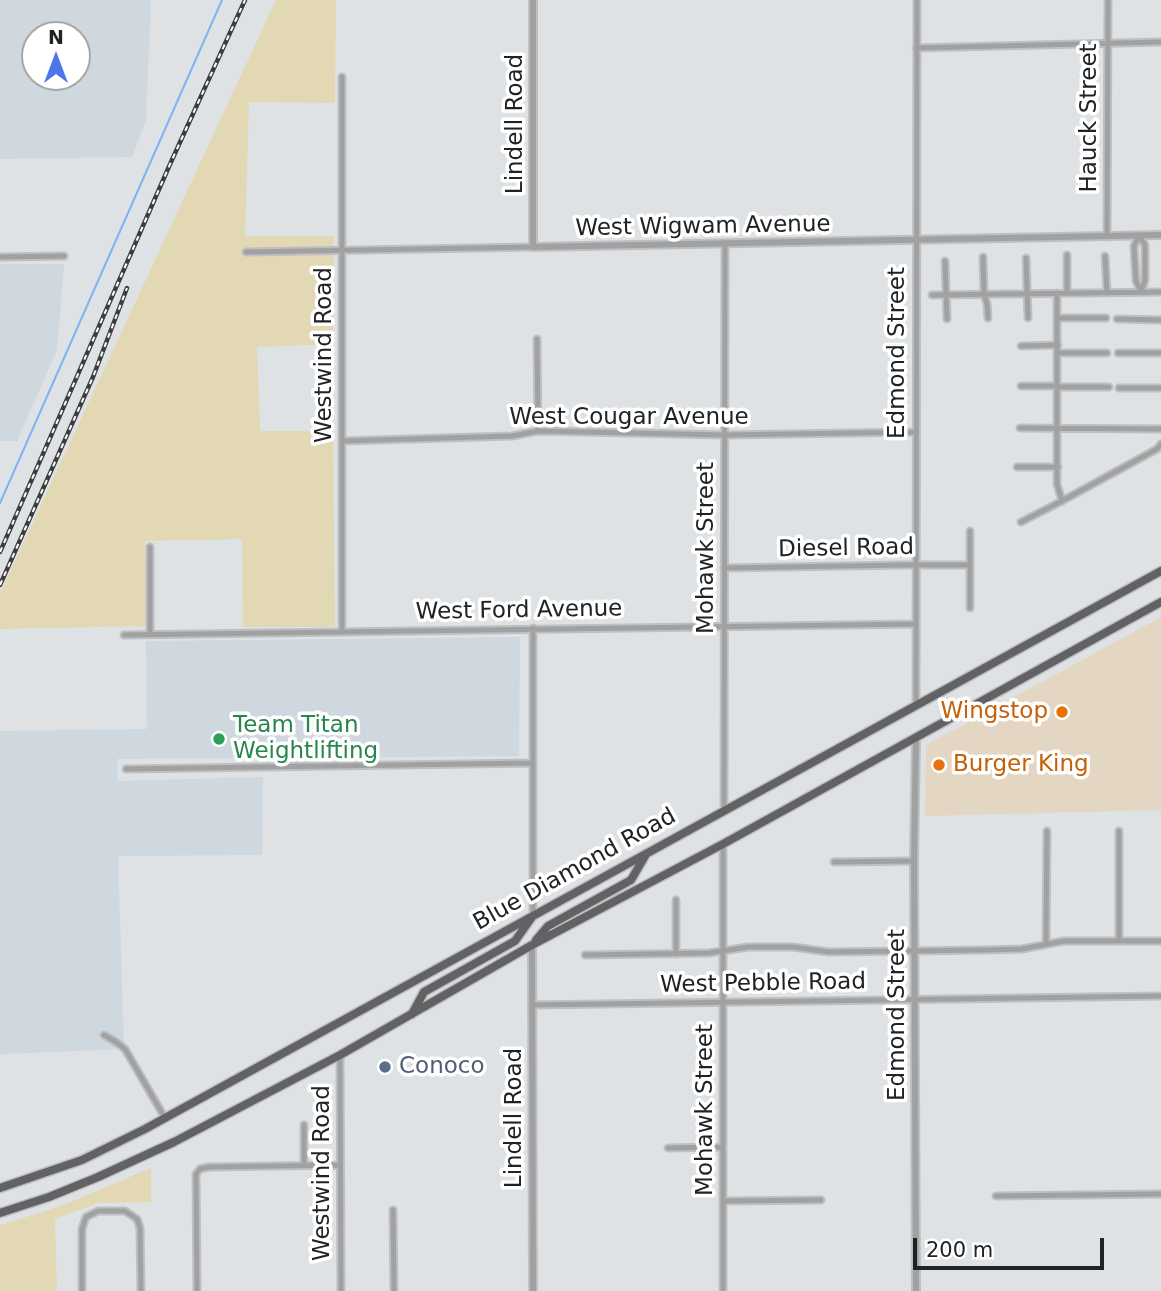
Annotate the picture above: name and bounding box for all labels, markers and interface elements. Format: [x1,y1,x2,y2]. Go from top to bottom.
north arrow [21,21,91,91]
text: N [48,26,64,48]
street label: Hauck Street [1076,43,1104,193]
street label: Lindell Road [502,54,530,194]
street label: West Wigwam Avenue [575,211,831,243]
street label: Westwind Road [311,267,339,443]
street label: Edmond Street [884,267,912,439]
street label: West Cougar Avenue [509,404,749,432]
street label: Mohawk Street [693,462,721,634]
street label: Diesel Road [778,534,914,564]
street label: West Ford Avenue [415,595,623,627]
place label: Wingstop [941,698,1048,726]
marker: Wingstop [1054,704,1070,720]
place label: Team Titan Weightlifting [233,712,378,766]
marker: Team Titan Weightlifting [211,731,227,747]
place label: Burger King [953,751,1089,779]
marker: Burger King [931,757,947,773]
street label: Blue Diamond Road [469,803,681,937]
street label: Edmond Street [884,929,912,1101]
street label: West Pebble Road [660,968,866,1000]
street label: Mohawk Street [692,1024,720,1196]
street label: Lindell Road [501,1048,529,1188]
place label: Conoco [399,1053,484,1081]
marker: Conoco [377,1059,393,1075]
street label: Westwind Road [309,1085,337,1261]
scale bar [916,1224,1107,1268]
text: 200 m [926,1238,993,1262]

